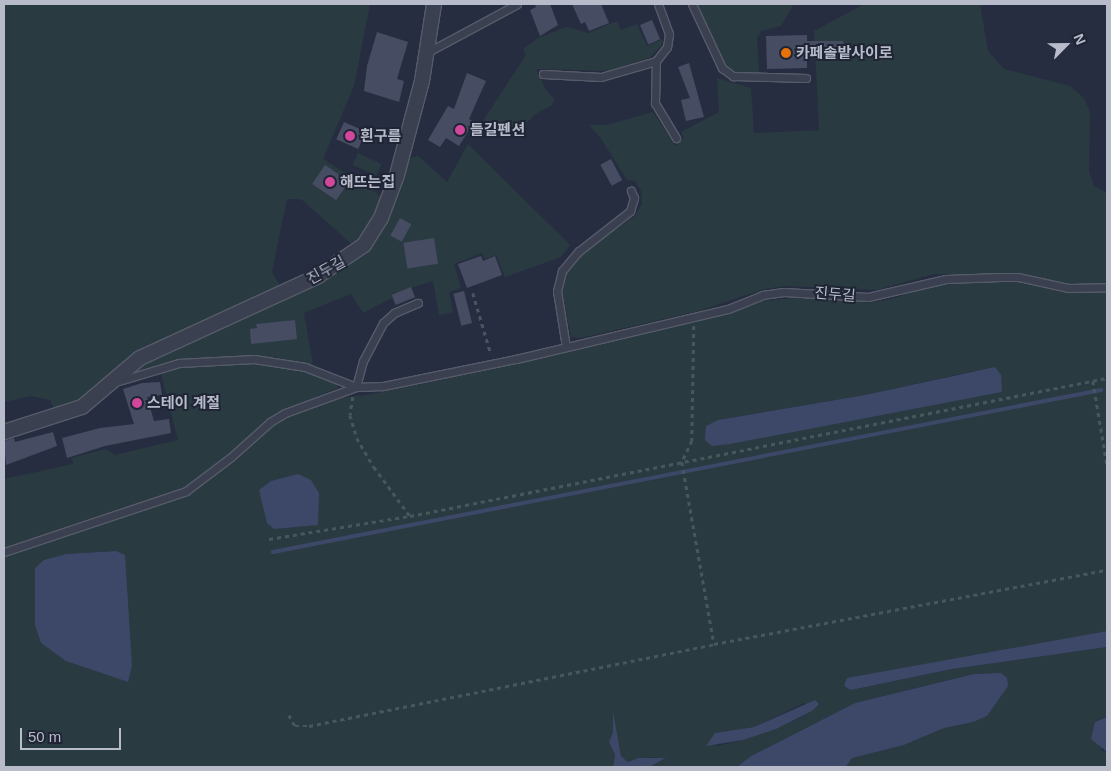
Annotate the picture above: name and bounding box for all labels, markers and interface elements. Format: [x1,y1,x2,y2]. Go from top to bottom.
north arrow [1041,20,1091,70]
text: N [1070,31,1089,47]
place label: 카페솔밭사이로 [796,44,893,62]
marker: 카페솔밭사이로 [780,47,792,59]
place label: 들길펜션 [470,121,525,139]
marker: 들길펜션 [454,124,466,136]
place label: 흰구름 [360,127,401,145]
marker: 흰구름 [344,130,356,142]
place label: 해뜨는집 [340,173,395,191]
marker: 해뜨는집 [324,176,336,188]
street label: 진두길 [304,252,348,288]
street label: 진두길 [814,283,856,305]
place label: 스테이 계절 [147,394,220,412]
marker: 스테이 계절 [131,397,143,409]
scale bar [22,718,124,750]
text: 50 m [28,728,61,745]

